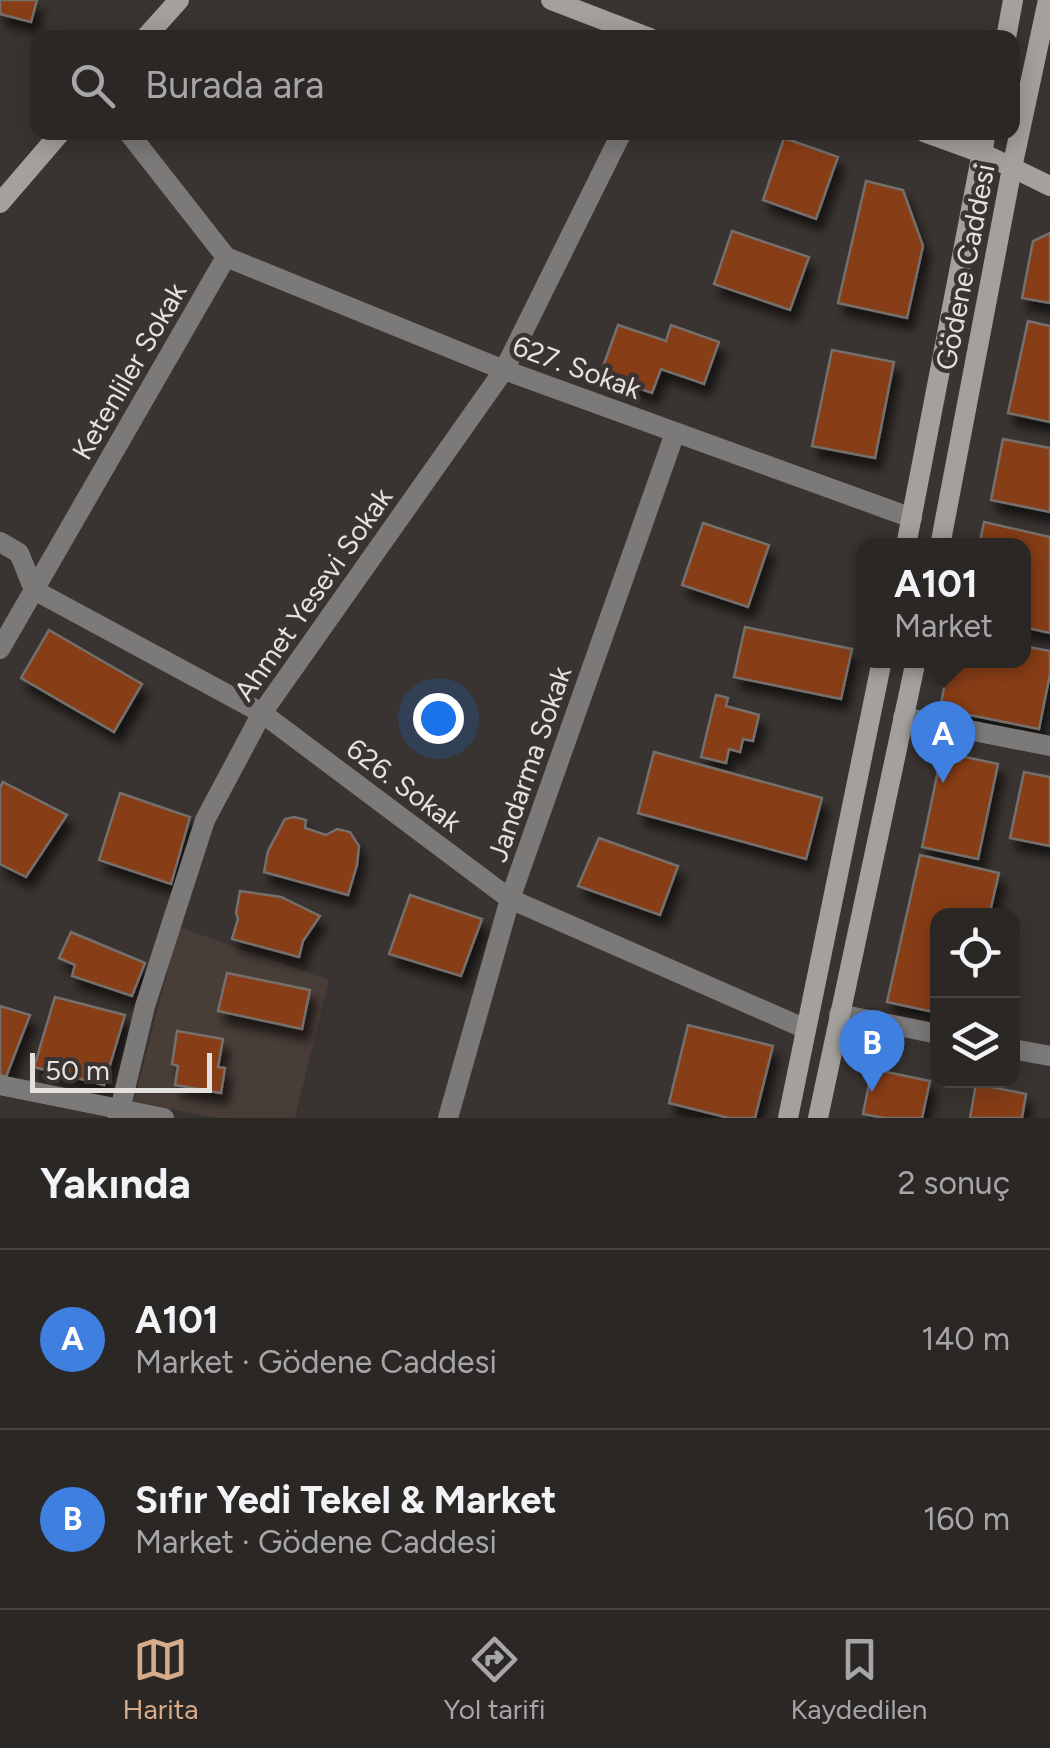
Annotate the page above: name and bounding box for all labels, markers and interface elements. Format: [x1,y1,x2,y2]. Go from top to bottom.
search box [30,30,1020,140]
icon: search [65,58,120,113]
text: Burada ara [145,62,324,108]
street label: Gödene Caddesi [928,161,1002,373]
street label: Ketenliler Sokak [65,276,194,466]
street label: 627. Sokak [508,328,646,406]
street label: Ahmet Yesevi Sokak [227,481,399,707]
popup [856,538,1031,668]
text: A101 [894,561,978,607]
text: Market [894,607,993,645]
street label: Jandarma Sokak [480,662,578,866]
your location [413,693,464,744]
pin: A [910,700,976,783]
street label: 626. Sokak [340,731,468,839]
map controls [930,908,1020,1088]
button: locate [930,908,1020,998]
button: layers [930,998,1020,1088]
pin: B [840,1010,904,1092]
scale bar [30,1048,212,1092]
text: 50 m [45,1053,110,1087]
text: Yakında [40,1158,191,1209]
text: 2 sonuç [898,1164,1010,1202]
text: A101 [135,1297,219,1343]
text: A [61,1320,84,1358]
text: 140 m [921,1320,1010,1358]
text: Market · Gödene Caddesi [135,1343,497,1381]
text: Sıfır Yedi Tekel & Market [135,1477,557,1523]
text: B [63,1500,82,1538]
text: 160 m [923,1500,1010,1538]
text: Market · Gödene Caddesi [135,1523,497,1561]
tab: Harita [122,1632,199,1726]
tab: Yol tarifi [443,1632,546,1726]
tab: Kaydedilen [791,1632,928,1726]

